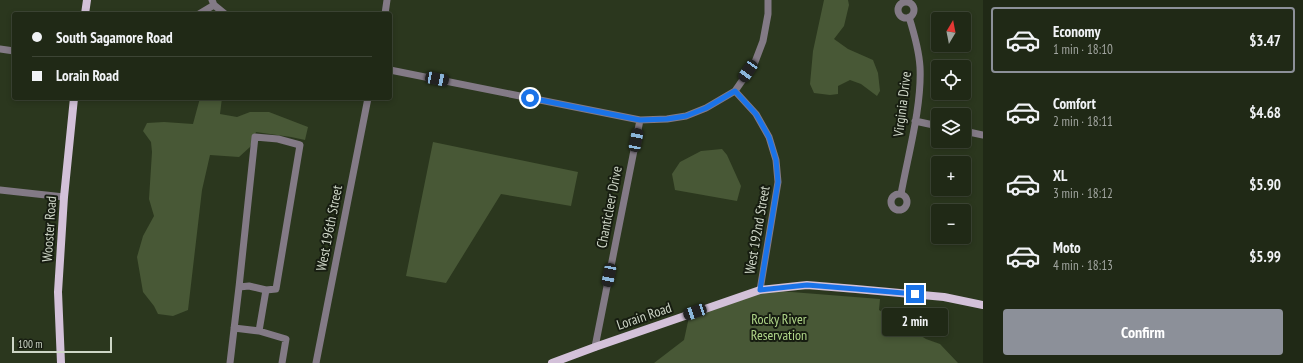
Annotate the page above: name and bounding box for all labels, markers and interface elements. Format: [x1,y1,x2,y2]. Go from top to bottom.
north arrow [931,12,971,52]
map controls [931,12,971,244]
icon: car [1005,22,1041,58]
text: Economy [1053,22,1101,41]
text: South Sagamore Road [56,28,173,47]
text: $3.47 [1249,31,1281,50]
text: 1 min · 18:10 [1053,41,1113,58]
car [736,58,760,84]
button: locate [931,60,971,100]
text: Lorain Road [56,66,119,85]
street label: Virginia Drive [889,70,915,139]
car [424,71,450,87]
route start [521,89,539,107]
icon: car [1005,94,1041,130]
text: Comfort [1053,94,1096,113]
text: $4.68 [1249,103,1281,122]
button: layers [931,108,971,148]
text: 2 min · 18:11 [1053,113,1113,130]
car [628,127,644,153]
button: + [931,156,971,196]
street label: Chanticleer Drive [592,164,626,250]
icon: car [1005,166,1041,202]
text: XL [1053,166,1067,185]
text: $5.90 [1249,175,1281,194]
street label: West 196th Street [312,183,346,272]
street label: West 192nd Street [740,184,774,276]
text: 3 min · 18:12 [1053,185,1113,202]
street label: Wooster Road [38,195,60,263]
button: − [931,204,971,244]
icon: car [1005,238,1041,274]
text: Moto [1053,238,1081,257]
text: $5.99 [1249,247,1281,266]
text: 4 min · 18:13 [1053,257,1113,274]
car [601,262,617,288]
route end [906,285,924,303]
street label: Lorain Road [614,298,674,334]
car [682,302,708,322]
callout: 2 min [882,308,948,336]
button: Confirm [1003,309,1283,355]
park label: Rocky River Reservation [751,310,807,344]
text: 2 min [902,313,928,330]
scale bar [12,335,112,354]
text: 100 m [18,337,42,351]

